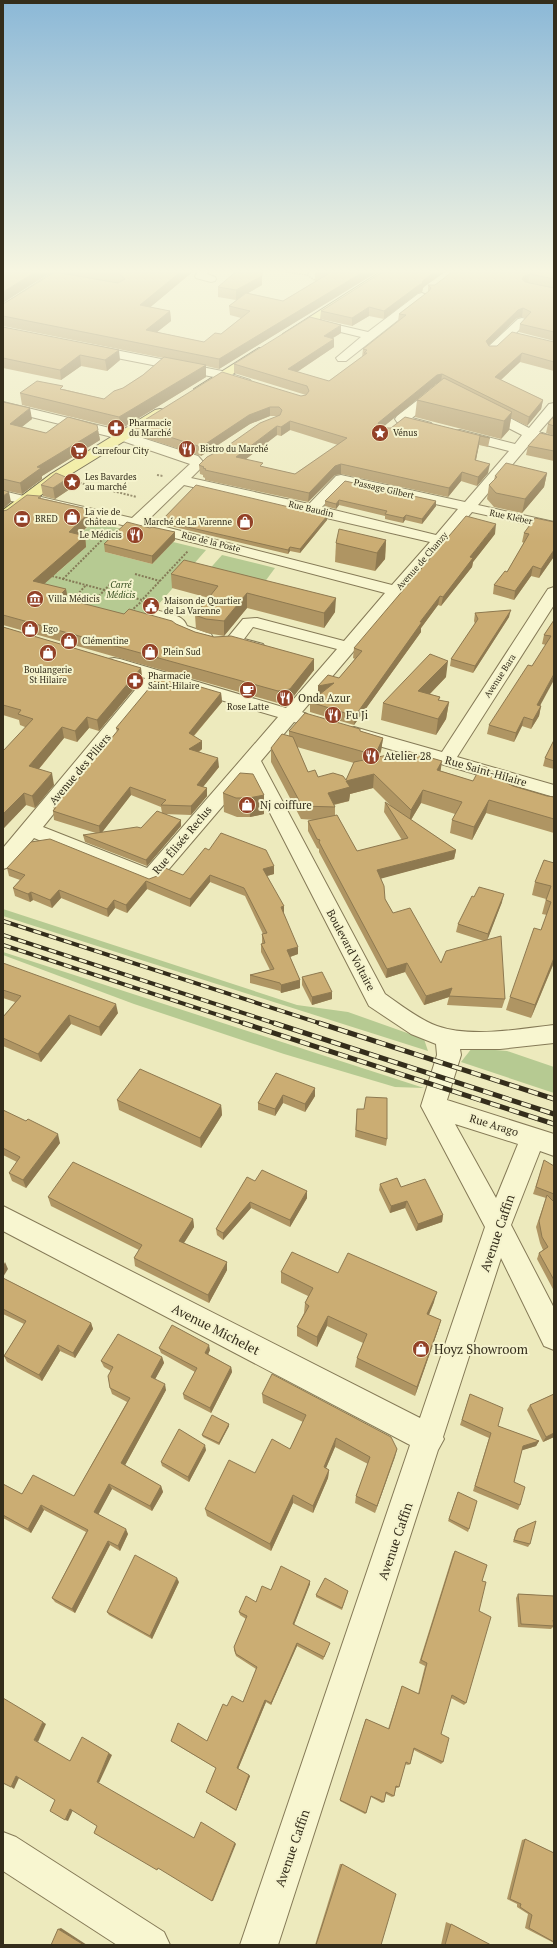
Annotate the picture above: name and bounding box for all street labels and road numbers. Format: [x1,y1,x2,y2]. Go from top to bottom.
street label: Passage Gilbert [353,476,416,502]
street label: Rue Baudin [287,498,335,520]
street label: Rue Kléber [488,507,534,528]
street label: Rue de la Poste [180,529,242,555]
street label: Avenue de Chanzy [393,529,451,593]
street label: Avenue Bara [481,651,519,700]
street label: Avenue des Piliers [46,730,114,808]
street label: Rue Saint-Hilaire [444,753,529,789]
street label: Rue Élisée Reclus [149,803,215,877]
street label: Boulevard Voltaire [324,907,379,994]
street label: Rue Arago [468,1111,520,1139]
street label: Avenue Caffin [475,1192,519,1274]
street label: Avenue Michelet [169,1299,263,1359]
street label: Avenue Caffin [373,1500,417,1582]
street label: Avenue Caffin [270,1807,314,1889]

